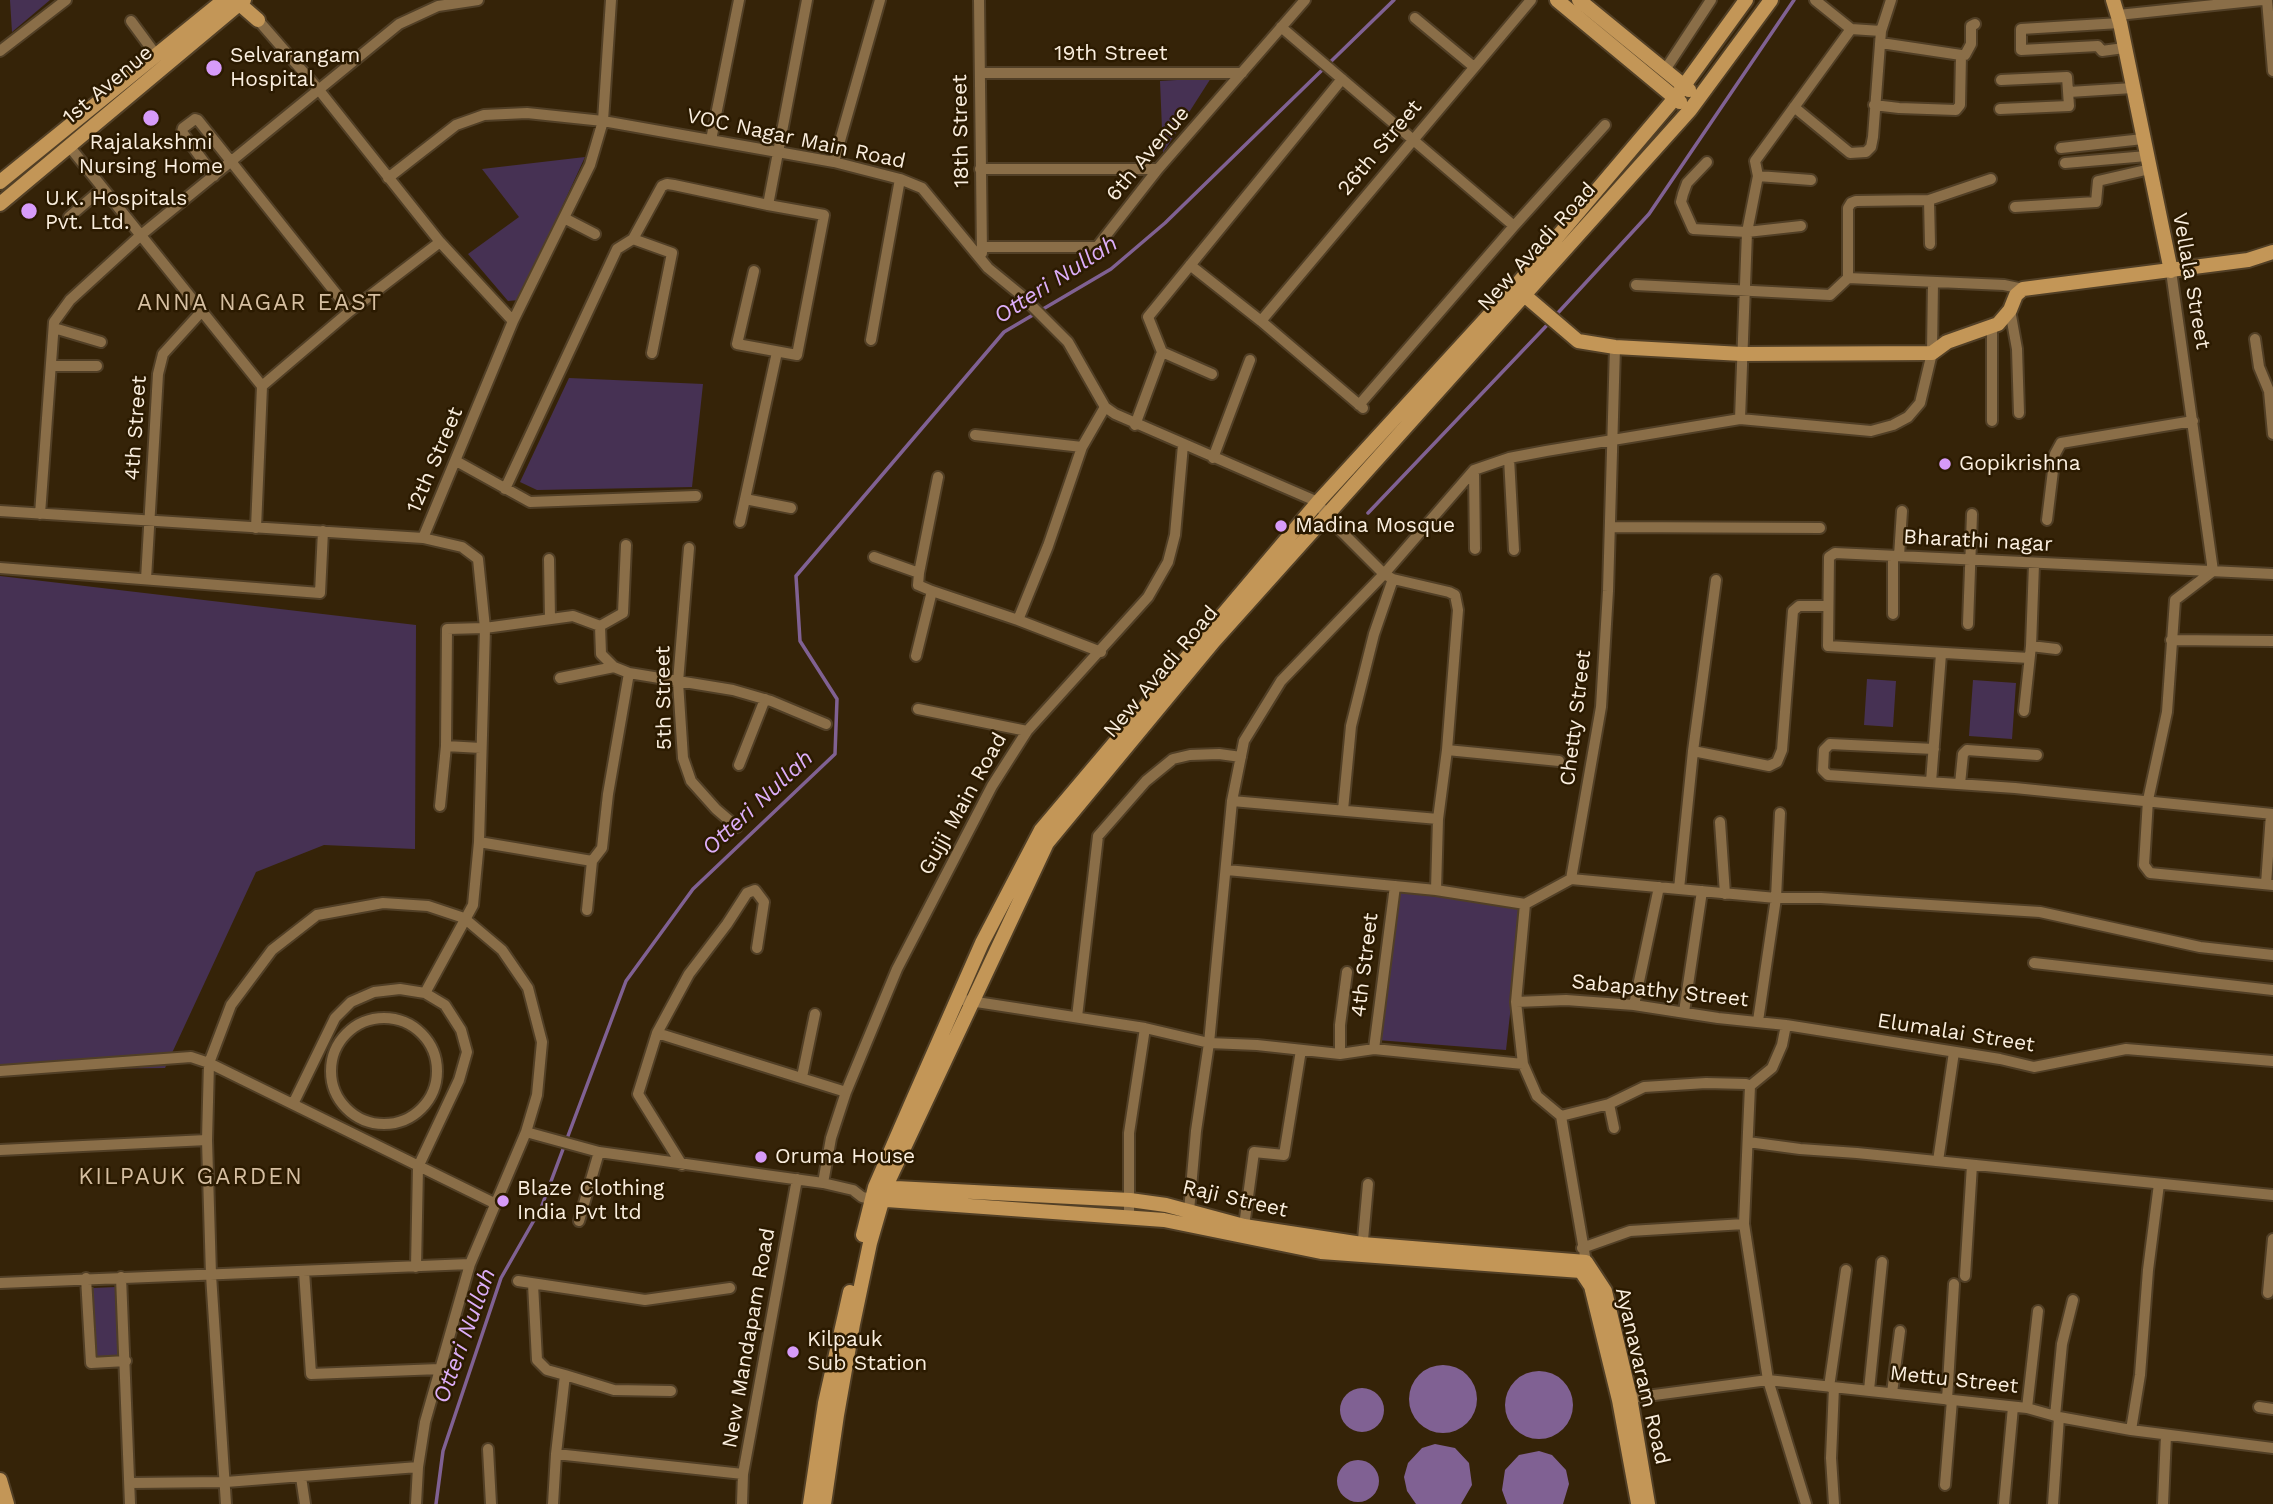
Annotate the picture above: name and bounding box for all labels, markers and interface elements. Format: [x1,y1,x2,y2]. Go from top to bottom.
street label: 1st Avenue [58,40,158,130]
street label: 19th Street [1054,41,1168,67]
place label: Selvarangam Hospital [230,43,360,93]
marker: Selvarangam Hospital [204,58,224,78]
street label: 18th Street [947,74,975,188]
street label: 26th Street [1333,95,1427,201]
street label: 6th Avenue [1101,101,1195,207]
street label: VOC Nagar Main Road [684,103,908,175]
marker: Rajalakshmi Nursing Home [141,108,161,128]
place label: Rajalakshmi Nursing Home [79,130,223,180]
street label: New Avadi Road [1473,177,1601,317]
place label: U.K. Hospitals Pvt. Ltd. [45,186,187,236]
marker: U.K. Hospitals Pvt. Ltd. [19,201,39,221]
street label: Vellala Street [2167,211,2215,351]
water label: Otteri Nullah [989,230,1123,330]
district label: ANNA NAGAR EAST [139,289,381,317]
street label: 4th Street [120,375,152,481]
street label: 12th Street [401,403,469,517]
place label: Gopikrishna [1959,451,2081,477]
marker: Gopikrishna [1937,456,1953,472]
place label: Madina Mosque [1295,513,1455,539]
marker: Madina Mosque [1273,518,1289,534]
street label: Bharathi nagar [1903,525,2053,557]
street label: New Avadi Road [1098,601,1224,743]
street label: 5th Street [650,646,678,750]
street label: Chetty Street [1555,649,1597,787]
street label: Gujji Main Road [913,728,1013,880]
water label: Otteri Nullah [697,745,819,861]
street label: 4th Street [1346,911,1384,1019]
street label: Sabapathy Street [1570,969,1750,1013]
street label: Elumalai Street [1876,1008,2036,1058]
place label: Oruma House [775,1144,915,1170]
marker: Oruma House [753,1149,769,1165]
district label: KILPAUK GARDEN [80,1163,302,1191]
street label: Raji Street [1180,1175,1290,1223]
place label: Blaze Clothing India Pvt ltd [517,1176,664,1226]
marker: Blaze Clothing India Pvt ltd [495,1193,511,1209]
street label: New Mandapam Road [717,1226,781,1450]
water label: Otteri Nullah [428,1265,502,1407]
street label: Ayanavaram Road [1609,1285,1675,1467]
place label: Kilpauk Sub Station [807,1327,927,1377]
marker: Kilpauk Sub Station [785,1344,801,1360]
street label: Mettu Street [1888,1361,2020,1399]

